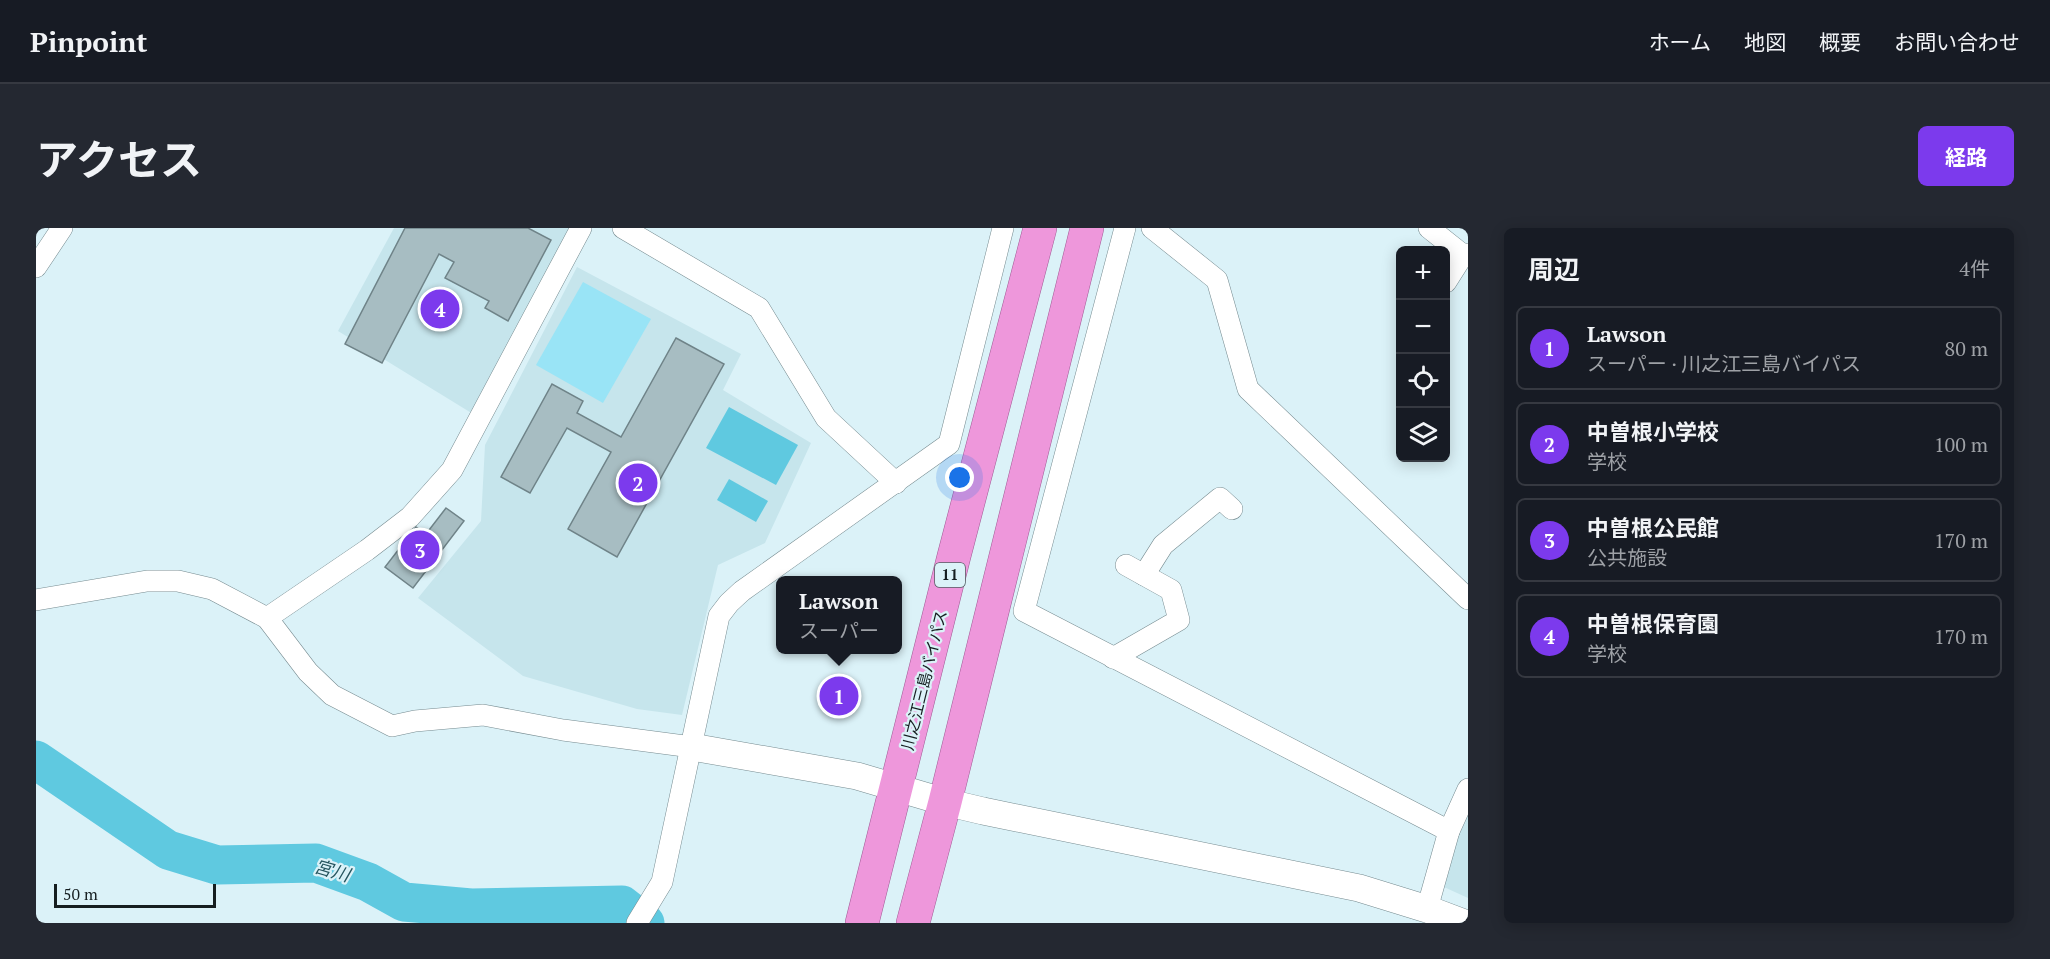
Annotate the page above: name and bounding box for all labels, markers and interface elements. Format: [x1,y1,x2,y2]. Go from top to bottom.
text: Pinpoint [30,23,147,60]
text: ホーム [1649,28,1711,56]
text: 地図 [1744,28,1786,56]
text: 概要 [1819,28,1861,56]
text: お問い合わせ [1894,28,2020,56]
button: 経路 [1918,126,2014,186]
text: アクセス [36,131,202,187]
map controls [1396,246,1450,462]
button: + [1396,246,1450,300]
text: 周辺 [1528,252,1580,286]
text: 4件 [1959,255,1990,282]
pin: 4 [420,286,460,332]
button: − [1396,300,1450,354]
text: Lawson [1587,319,1667,348]
text: 1 [1544,335,1555,362]
text: 80 m [1945,335,1988,362]
text: スーパー · 川之江三島バイパス [1587,350,1861,377]
button: locate [1396,354,1450,408]
button: layers [1396,408,1450,462]
text: 中曽根小学校 [1587,417,1719,446]
text: 2 [1544,431,1555,458]
text: 100 m [1934,431,1988,458]
text: 学校 [1587,448,1627,475]
pin: 2 [618,460,658,506]
your location [945,463,974,492]
text: 中曽根公民館 [1587,513,1719,542]
text: 3 [1544,527,1555,554]
text: 170 m [1934,527,1988,554]
pin: 3 [400,528,440,572]
text: 公共施設 [1587,544,1667,571]
road number: 11 [935,563,965,587]
popup [776,576,902,654]
text: Lawson [799,586,879,615]
street label: 川之江三島バイパス [896,608,952,752]
text: 中曽根保育園 [1587,609,1719,638]
text: スーパー [799,617,879,644]
text: 4 [1544,623,1555,650]
text: 170 m [1934,623,1988,650]
text: 学校 [1587,640,1627,667]
pin: 1 [820,674,858,718]
water label: 宮川 [312,854,355,887]
scale bar [54,881,216,908]
text: 50 m [63,883,98,905]

